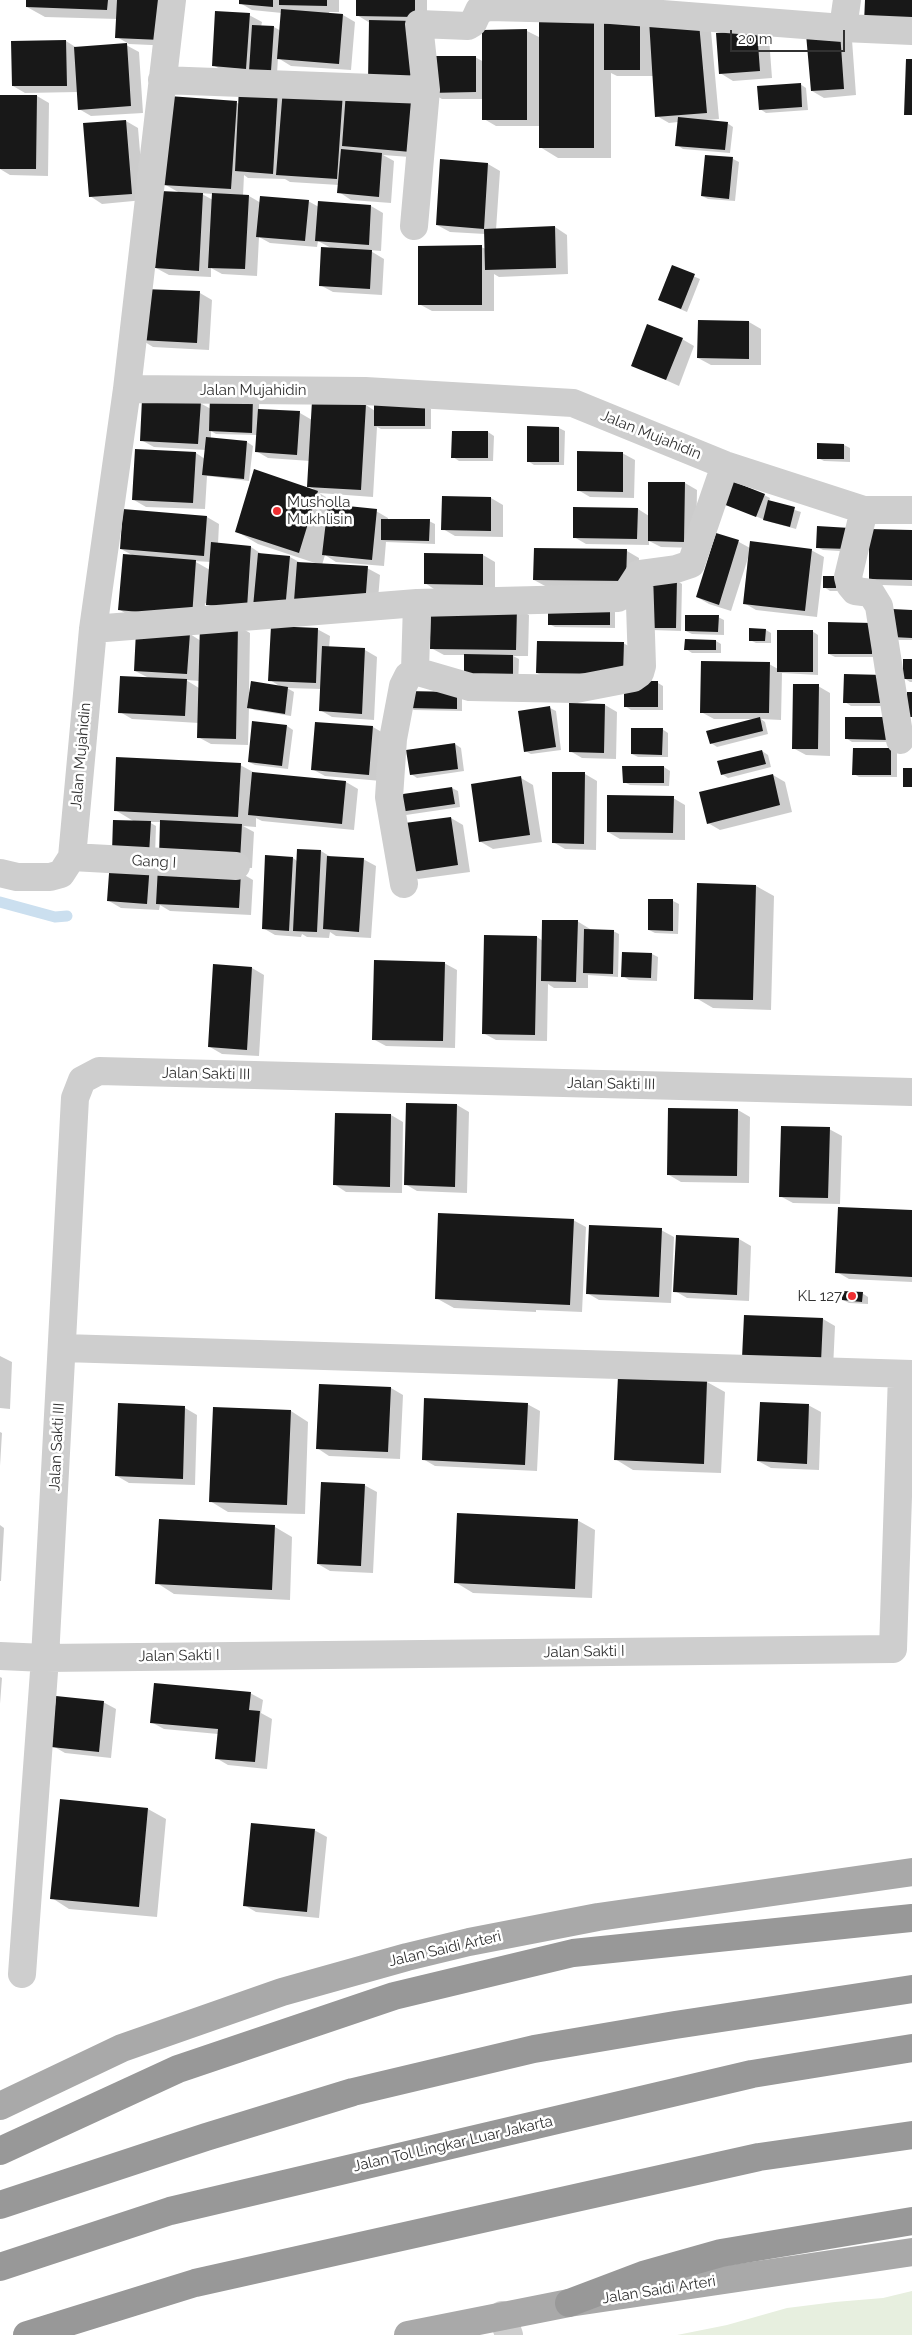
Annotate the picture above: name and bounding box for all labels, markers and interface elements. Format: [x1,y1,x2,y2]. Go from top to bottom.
scale bar [732,20,847,52]
text: 20 m [738,30,773,48]
street label: Jalan Mujahidin [199,381,307,399]
street label: Jalan Mujahidin [598,407,704,463]
place label: Musholla Mukhlisin [287,493,352,528]
marker: Musholla Mukhlisin [271,505,283,517]
street label: Jalan Mujahidin [67,702,95,810]
street label: Gang I [131,852,177,872]
street label: Jalan Sakti III [162,1064,250,1084]
street label: Jalan Sakti III [567,1074,655,1094]
place label: KL 127 [798,1287,842,1305]
marker: KL 127 [846,1290,858,1302]
street label: Jalan Sakti III [46,1402,68,1492]
street label: Jalan Sakti I [543,1642,625,1662]
street label: Jalan Sakti I [138,1646,220,1666]
street label: Jalan Saidi Arteri [387,1927,503,1971]
street label: Jalan Tol Lingkar Luar Jakarta [351,2112,555,2176]
street label: Jalan Saidi Arteri [601,2272,717,2308]

